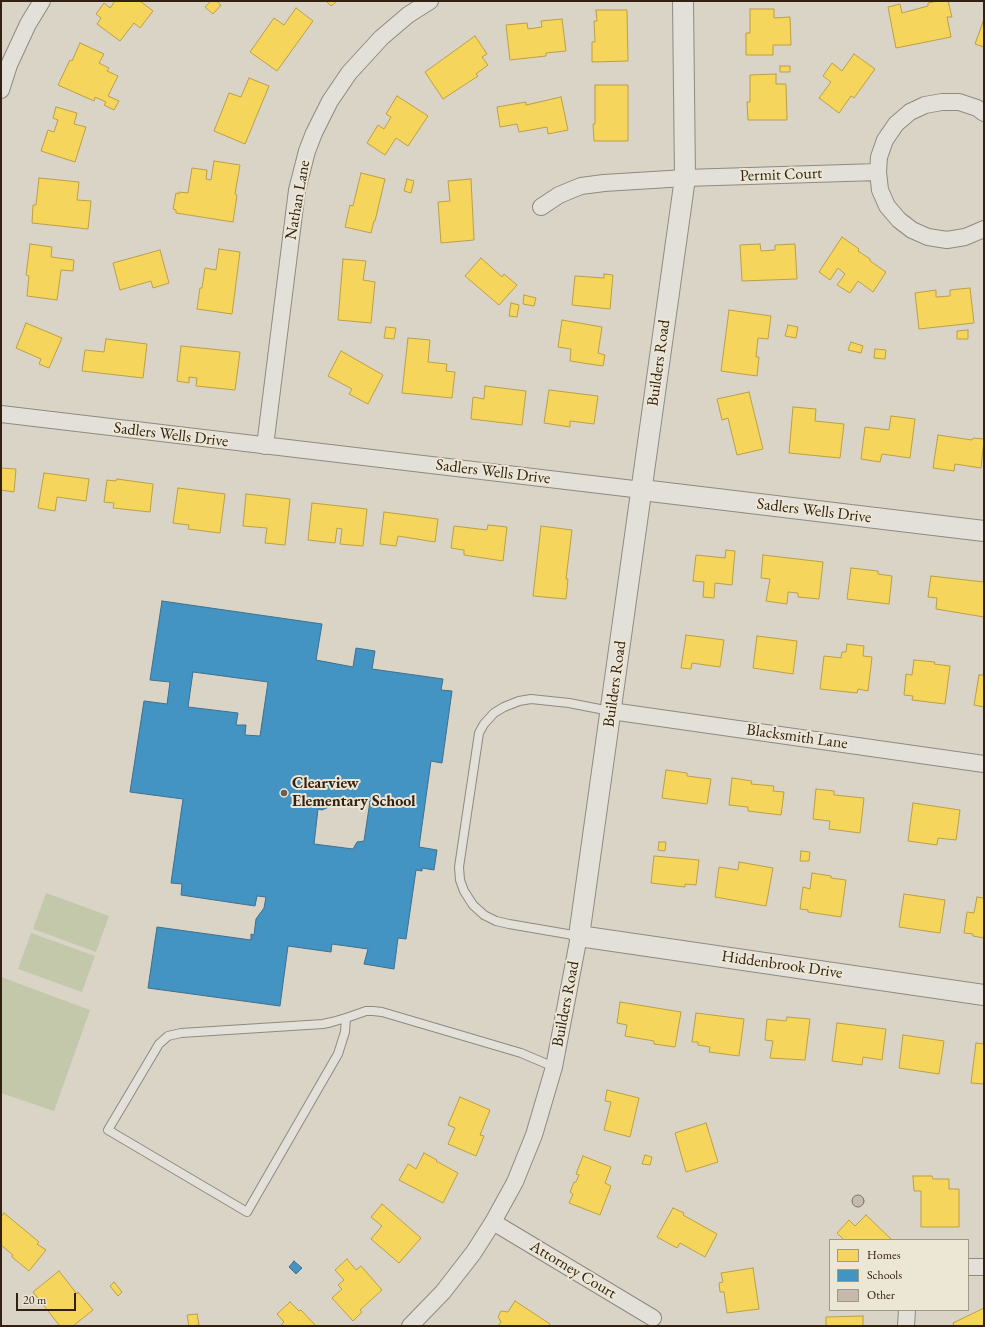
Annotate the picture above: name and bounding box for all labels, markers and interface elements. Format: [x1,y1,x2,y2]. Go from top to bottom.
street label: Nathan Lane [282,159,314,241]
street label: Permit Court [740,164,822,186]
street label: Builders Road [643,319,675,407]
street label: Sadlers Wells Drive [113,418,229,452]
street label: Sadlers Wells Drive [435,455,551,489]
street label: Sadlers Wells Drive [756,494,872,528]
street label: Builders Road [599,640,631,728]
street label: Blacksmith Lane [745,720,849,754]
place label: Clearview Elementary School [292,774,416,812]
marker: Clearview Elementary School [279,788,289,798]
street label: Hiddenbrook Drive [720,947,844,983]
street label: Builders Road [548,959,584,1049]
street label: Attorney Court [526,1237,620,1303]
legend [829,1239,969,1311]
text: Homes [867,1247,901,1263]
text: Schools [867,1267,902,1283]
scale bar [18,1285,78,1311]
text: Other [867,1287,895,1303]
text: 20 m [23,1292,46,1308]

